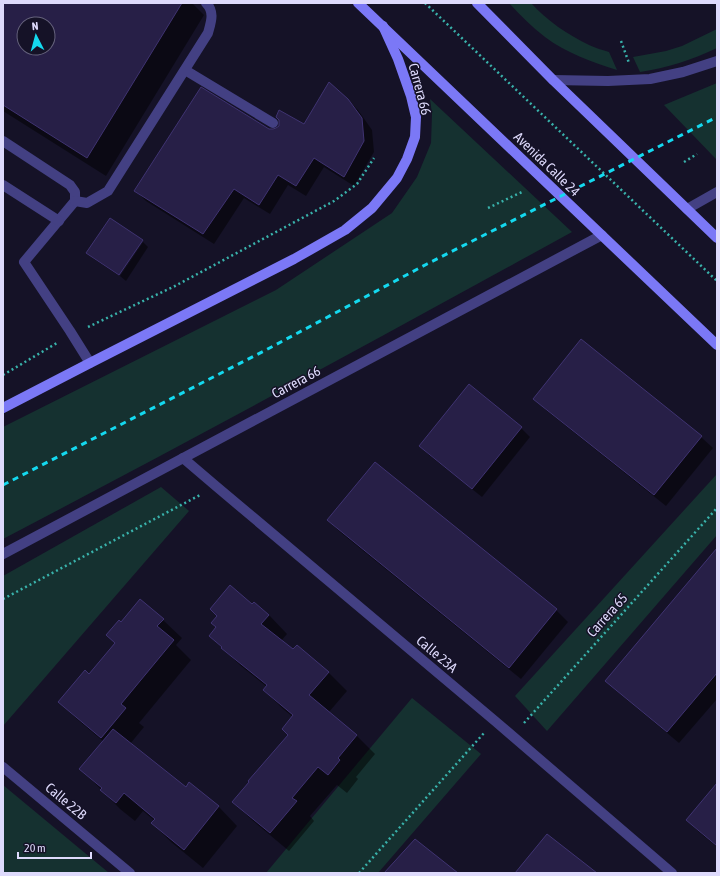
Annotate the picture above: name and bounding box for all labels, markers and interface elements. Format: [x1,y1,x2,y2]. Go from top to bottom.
north arrow [16,16,56,56]
text: N [31,20,39,32]
street label: Carrera 66 [405,61,435,117]
street label: Avenida Calle 24 [511,129,584,200]
street label: Carrera 66 [269,362,323,401]
street label: Carrera 65 [583,590,631,640]
street label: Calle 23A [413,632,461,676]
street label: Calle 22B [42,779,90,823]
scale bar [18,834,91,860]
text: 20 m [24,841,46,855]

